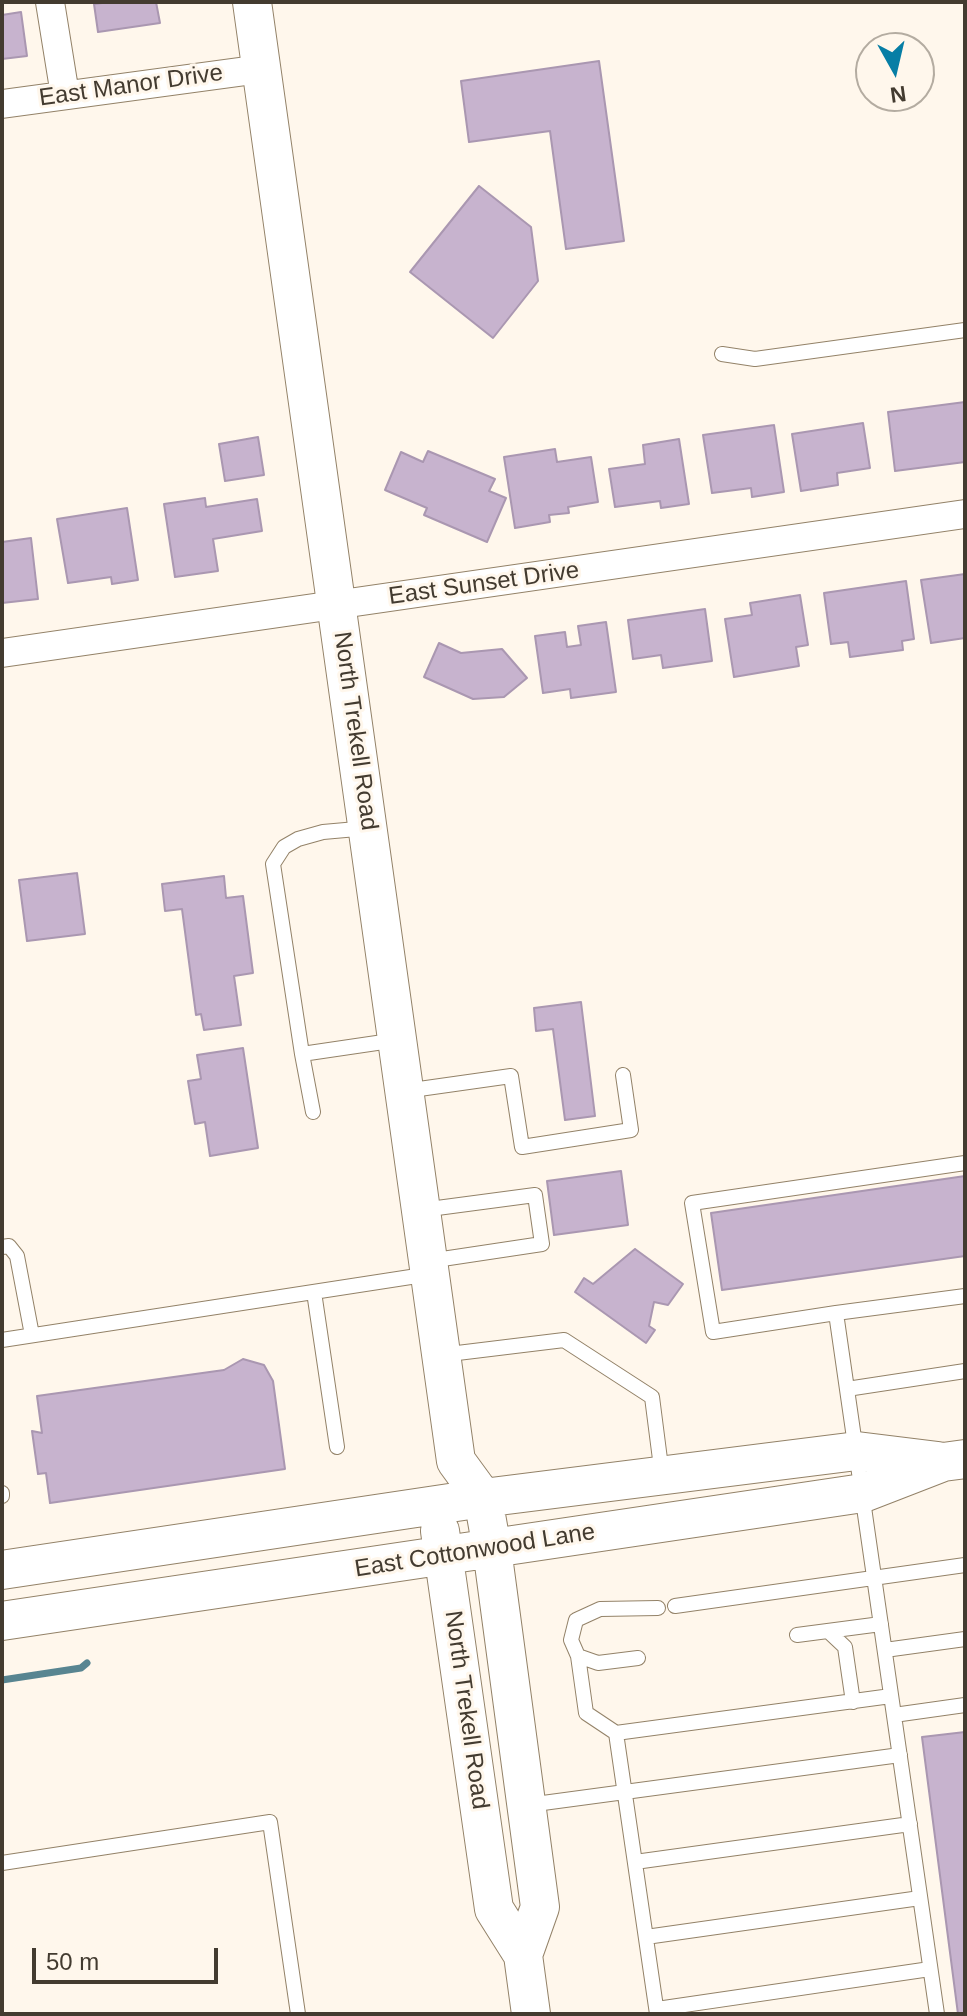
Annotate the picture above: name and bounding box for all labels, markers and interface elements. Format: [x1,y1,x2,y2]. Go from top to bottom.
north arrow [855,32,935,112]
street label: East Manor Drive [37,59,225,113]
text: N [889,81,908,108]
street label: East Sunset Drive [387,556,581,612]
street label: North Trekell Road [327,630,383,832]
street label: East Cottonwood Lane [353,1518,597,1584]
street label: North Trekell Road [438,1609,494,1811]
scale bar [36,1932,222,1982]
text: 50 m [46,1948,99,1975]

